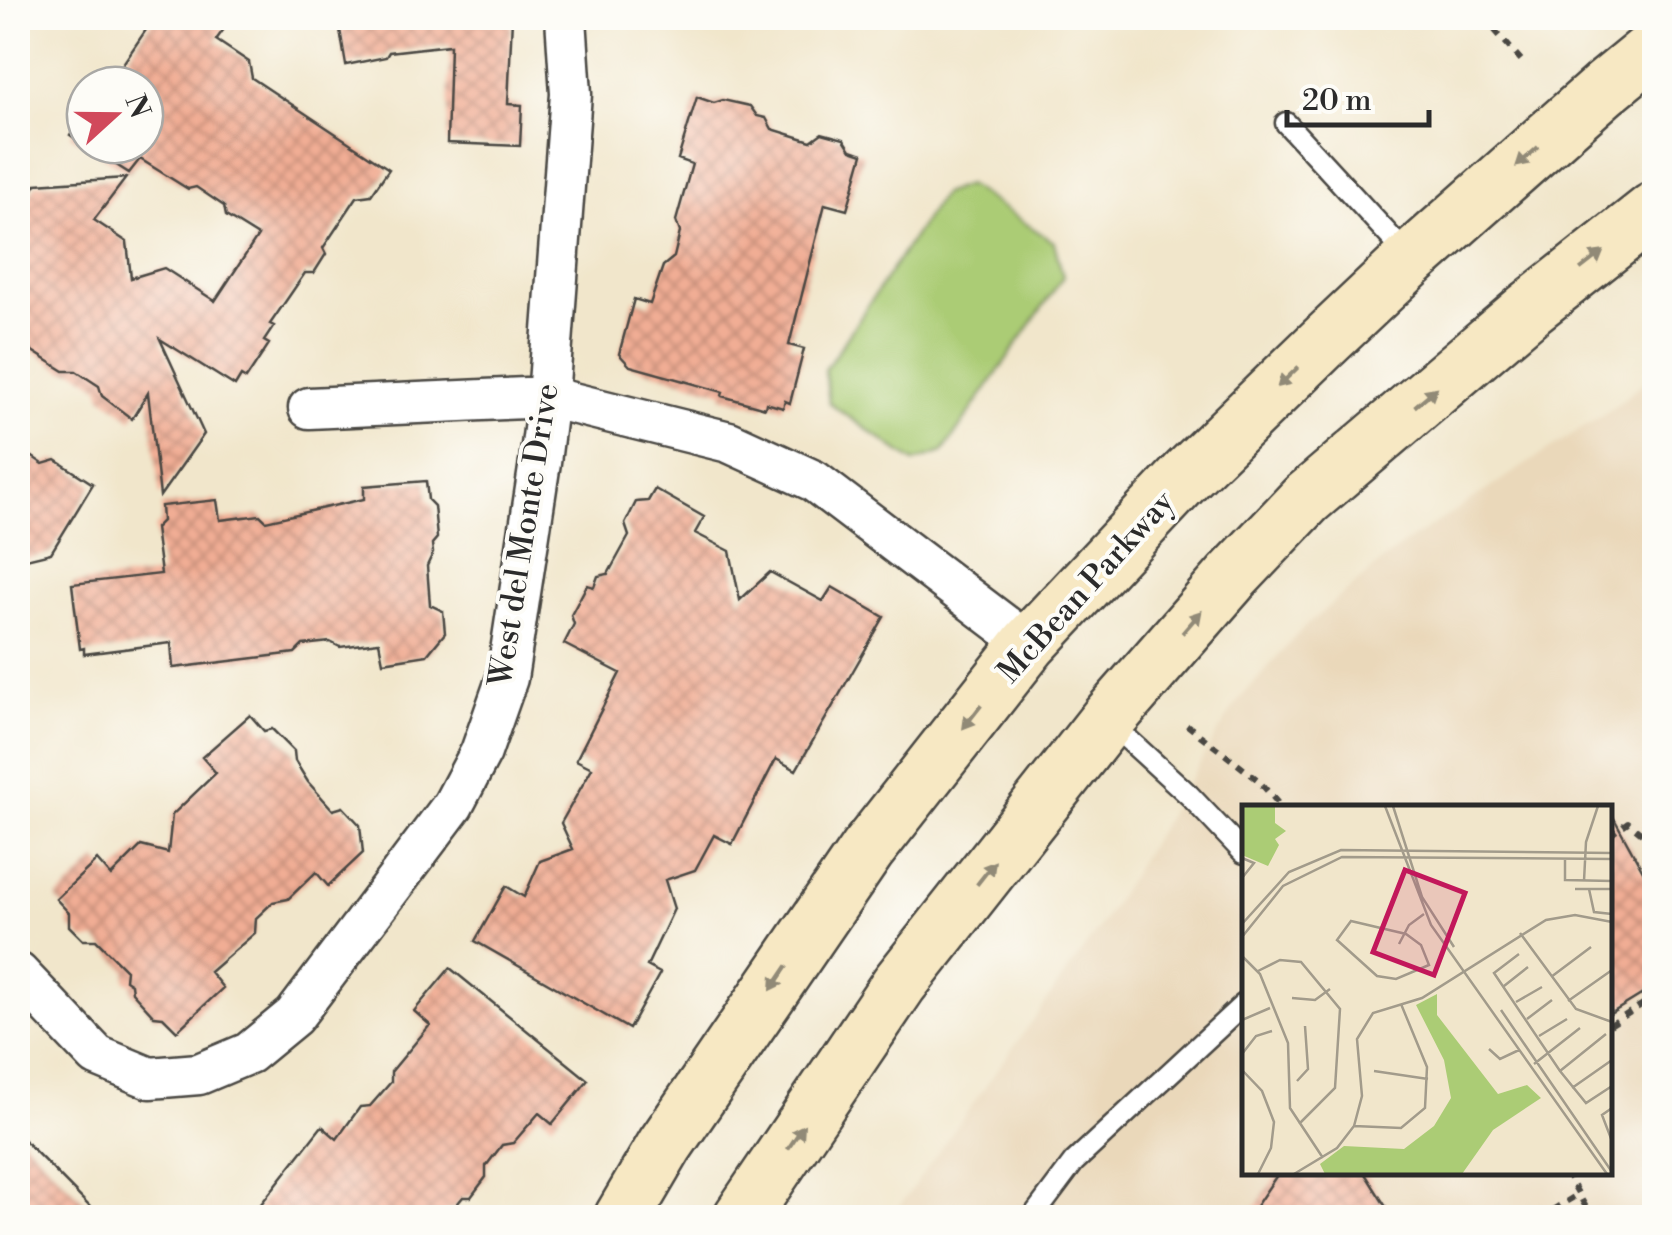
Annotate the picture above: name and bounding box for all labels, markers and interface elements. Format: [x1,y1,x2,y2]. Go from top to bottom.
north arrow [65,65,165,165]
scale bar [1287,65,1430,127]
text: 20 m [1302,82,1371,120]
text: N [117,90,157,123]
one-way arrow [1515,146,1540,168]
one-way arrow [1579,250,1604,271]
one-way arrow [1277,365,1301,388]
street label: West del Monte Drive [480,381,568,690]
one-way arrow [1413,387,1438,408]
street label: McBean Parkway [989,482,1183,691]
one-way arrow [1181,610,1203,635]
one-way arrow [962,704,983,730]
inset map [1242,805,1612,1175]
one-way arrow [975,861,996,886]
one-way arrow [770,965,789,992]
one-way arrow [786,1123,805,1150]

